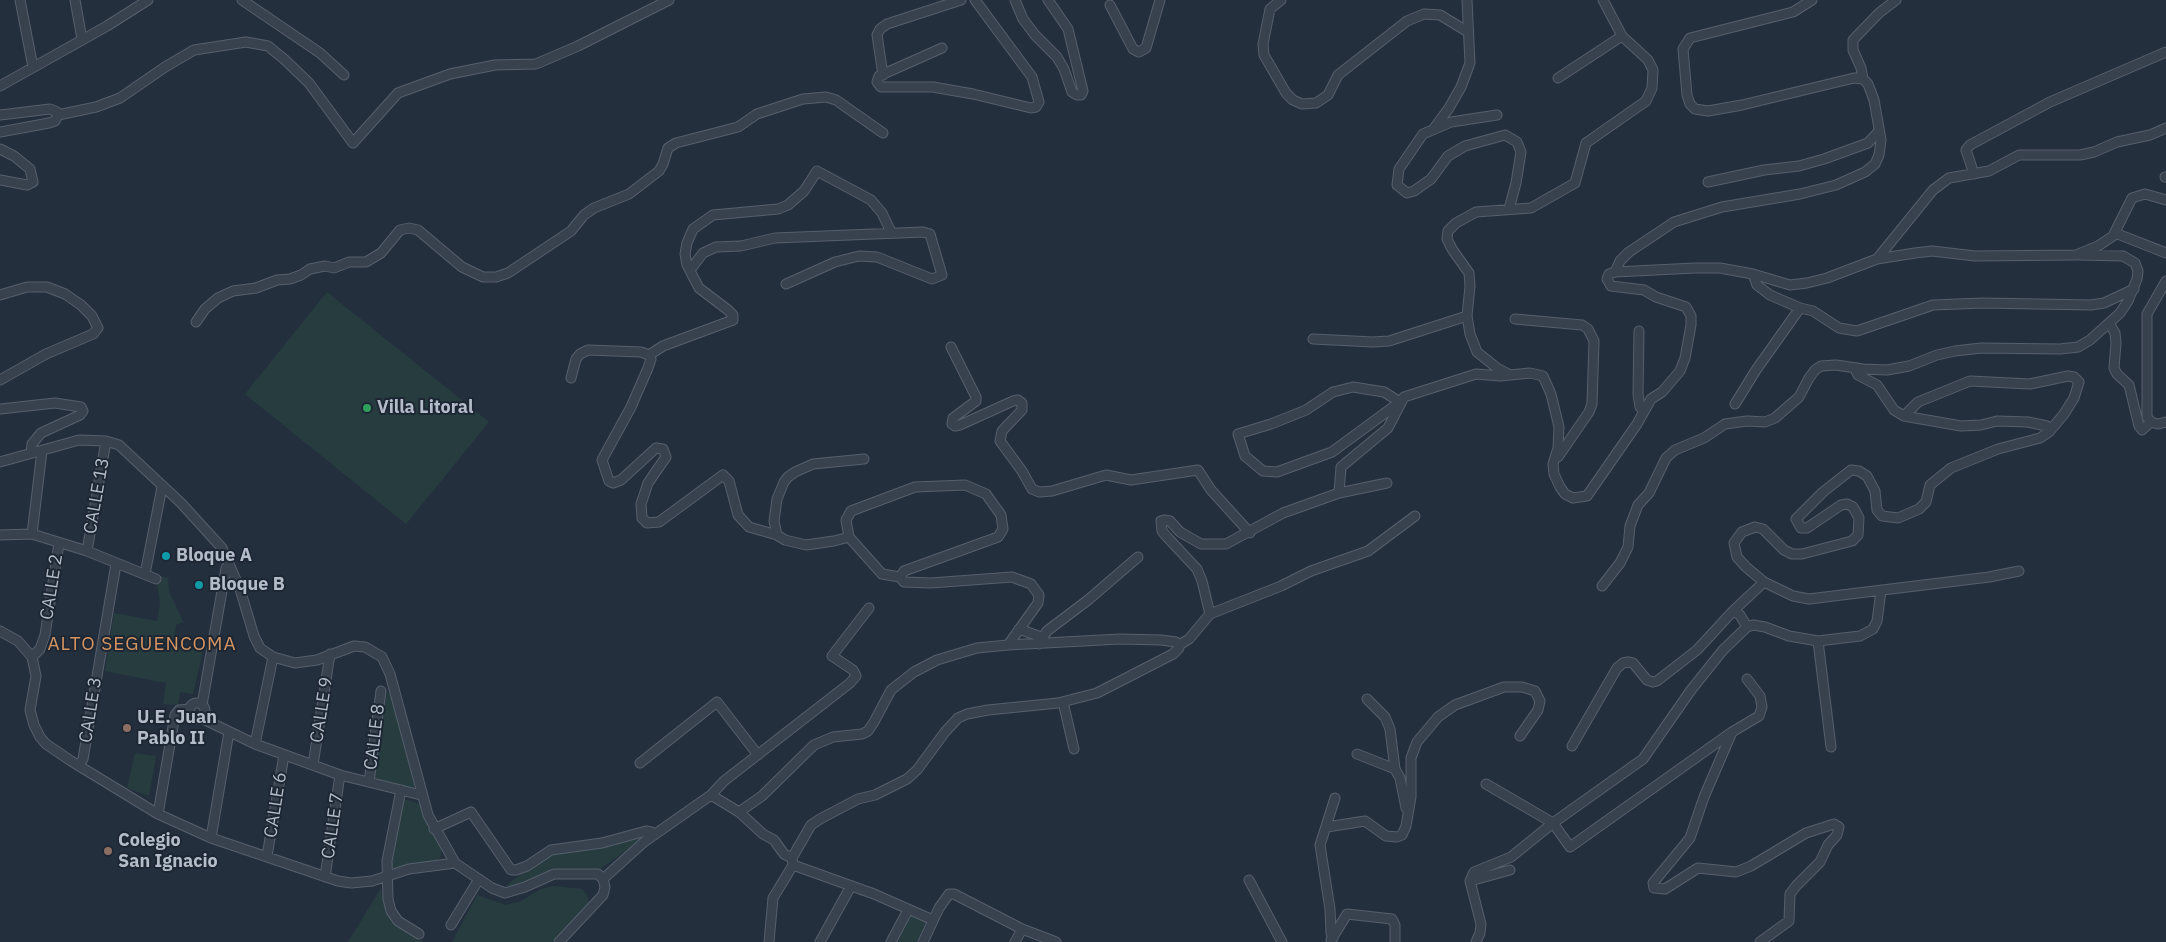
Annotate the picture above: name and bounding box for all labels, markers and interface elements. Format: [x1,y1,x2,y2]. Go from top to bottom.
place label: Villa Litoral [377,397,473,419]
marker: Villa Litoral [361,402,373,414]
street label: CALLE 13 [80,456,114,536]
place label: Bloque A [176,545,252,567]
marker: Bloque A [160,550,172,562]
street label: CALLE 2 [36,553,68,621]
place label: Bloque B [209,574,285,596]
marker: Bloque B [193,579,205,591]
district label: ALTO SEGUENCOMA [46,634,238,656]
street label: CALLE 3 [75,676,107,744]
street label: CALLE 9 [306,676,338,744]
street label: CALLE 8 [360,703,390,771]
place label: U.E. Juan Pablo II [137,707,217,750]
marker: U.E. Juan Pablo II [121,722,133,734]
street label: CALLE 6 [260,771,292,839]
street label: CALLE 7 [318,792,348,860]
place label: Colegio San Ignacio [118,830,218,872]
marker: Colegio San Ignacio [102,845,114,857]

